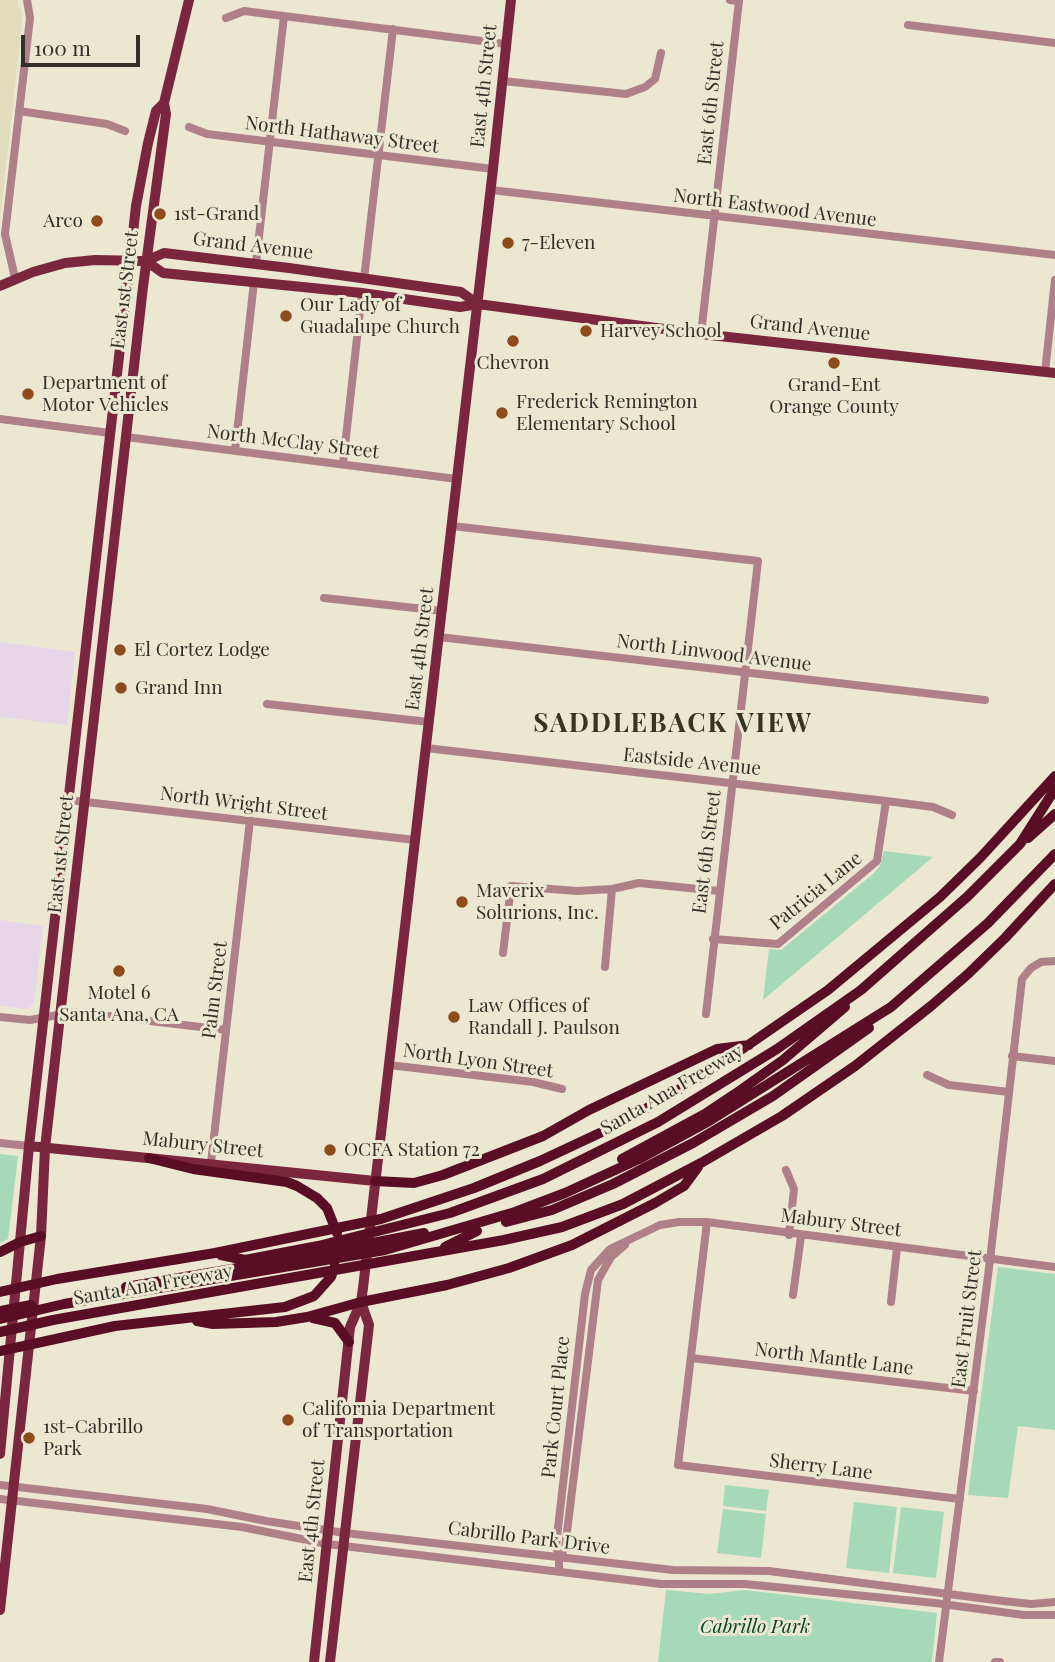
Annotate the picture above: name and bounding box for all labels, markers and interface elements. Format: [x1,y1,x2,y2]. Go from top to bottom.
scale bar [24,21,144,65]
street label: East 4th Street [466,23,502,149]
text: 100 m [34,33,91,61]
street label: East 6th Street [693,40,729,166]
street label: North Hathaway Street [244,112,440,158]
street label: North Eastwood Avenue [672,184,878,232]
place label: 1st-Grand [174,203,259,225]
marker: 1st-Grand [152,206,168,222]
place label: Arco [43,210,83,232]
marker: Arco [89,213,105,229]
street label: Grand Avenue [192,227,314,265]
street label: East 1st Street [106,230,144,350]
place label: 7-Eleven [522,232,595,254]
marker: 7-Eleven [500,235,516,251]
place label: Our Lady of Guadalupe Church [300,294,460,338]
marker: Our Lady of Guadalupe Church [278,308,294,324]
street label: Grand Avenue [749,310,871,346]
place label: Harvey School [600,320,722,342]
marker: Harvey School [578,323,594,339]
marker: Chevron [505,333,521,349]
place label: Chevron [477,352,549,374]
marker: Grand-Ent Orange County [826,355,842,371]
place label: Department of Motor Vehicles [42,372,169,416]
place label: Grand-Ent Orange County [769,374,899,418]
marker: Department of Motor Vehicles [20,386,36,402]
place label: Frederick Remington Elementary School [516,391,698,435]
marker: Frederick Remington Elementary School [494,405,510,421]
street label: North McClay Street [206,420,380,464]
street label: East 4th Street [401,586,439,712]
street label: North Linwood Avenue [615,630,813,676]
place label: El Cortez Lodge [134,639,270,661]
marker: El Cortez Lodge [112,642,128,658]
place label: Grand Inn [135,677,223,699]
marker: Grand Inn [113,680,129,696]
district label: SADDLEBACK VIEW [535,708,811,740]
street label: Eastside Avenue [622,743,762,781]
street label: North Wright Street [159,782,329,826]
street label: East 6th Street [688,789,726,915]
street label: East 1st Street [43,794,79,914]
street label: Patricia Lane [765,847,867,935]
place label: Maverix Solurions, Inc. [476,880,599,924]
marker: Maverix Solurions, Inc. [454,894,470,910]
street label: Palm Street [198,940,232,1040]
marker: Motel 6 Santa Ana, CA [111,963,127,979]
place label: Motel 6 Santa Ana, CA [59,982,179,1026]
place label: Law Offices of Randall J. Paulson [468,995,620,1039]
marker: Law Offices of Randall J. Paulson [446,1009,462,1025]
street label: North Lyon Street [401,1039,555,1083]
street label: Santa Ana Freeway [597,1040,747,1140]
street label: Mabury Street [141,1127,265,1163]
place label: OCFA Station 72 [344,1139,480,1161]
marker: OCFA Station 72 [322,1142,338,1158]
street label: Mabury Street [779,1204,903,1242]
street label: East Fruit Street [947,1248,987,1390]
street label: Santa Ana Freeway [72,1260,234,1310]
street label: Park Court Place [537,1335,575,1479]
street label: North Mantle Lane [753,1338,915,1380]
place label: California Department of Transportation [302,1398,495,1442]
marker: California Department of Transportation [280,1412,296,1428]
place label: 1st-Cabrillo Park [43,1416,143,1460]
marker: 1st-Cabrillo Park [21,1430,37,1446]
street label: Sherry Lane [768,1449,874,1485]
street label: East 4th Street [294,1458,330,1584]
street label: Cabrillo Park Drive [447,1517,611,1559]
park label: Cabrillo Park [700,1616,810,1638]

